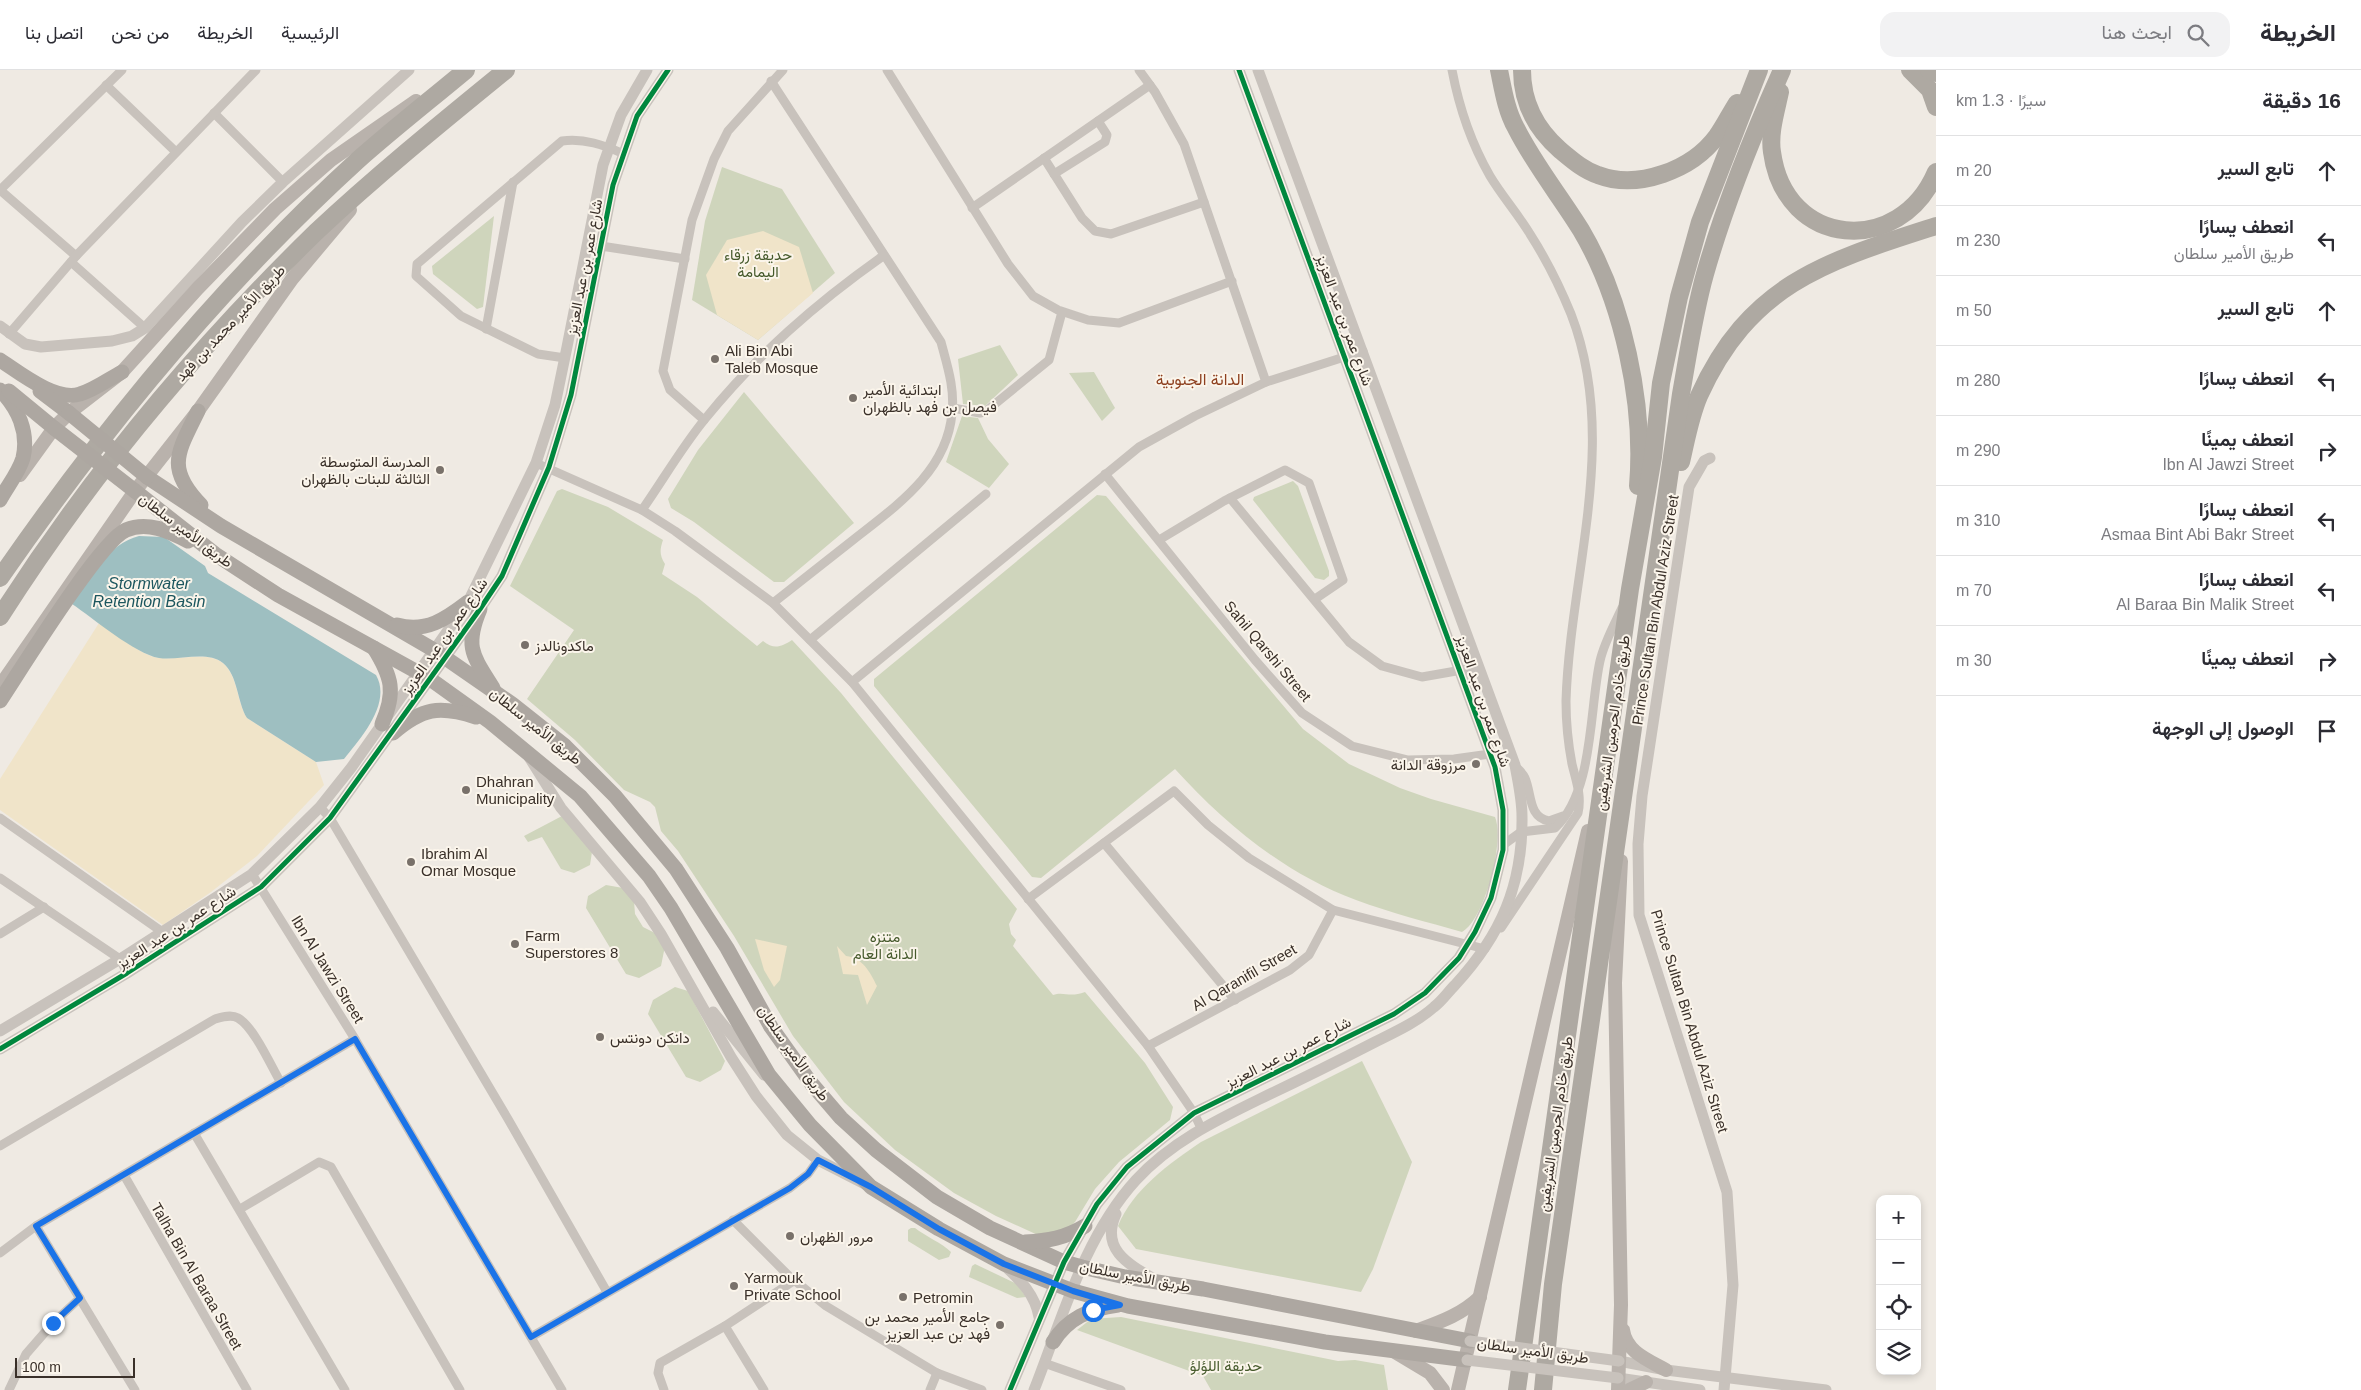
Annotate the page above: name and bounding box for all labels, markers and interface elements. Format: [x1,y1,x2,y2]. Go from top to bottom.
search box [1880,12,2230,57]
text: الخريطة [2260,19,2336,46]
icon: search [2184,21,2212,49]
text: ابحث هنا [2102,22,2172,43]
text: اتصل بنا [25,23,83,43]
text: من نحن [111,23,169,43]
text: الخريطة [197,23,253,43]
text: الرئيسية [281,23,339,43]
text: 16 دقيقة [2262,89,2341,112]
text: سيرًا · 1.3 km [1956,92,2046,109]
icon: ahead [2313,157,2341,185]
text: تابع السير [2218,158,2294,179]
text: 20 m [1956,162,1992,179]
street label: شارع عمر بن عبد العزيز [562,197,609,338]
text: انعطف يسارًا [2199,216,2294,237]
icon: left [2313,227,2341,255]
text: 230 m [1956,232,2000,249]
text: طريق الأمير سلطان [2174,245,2294,262]
park label: حديقة زرقاء اليمامة [724,246,792,281]
street label: شارع عمر بن عبد العزيز [1310,251,1377,389]
street label: طريق الأمير محمد بن فهد [172,261,290,386]
icon: ahead [2313,297,2341,325]
text: تابع السير [2218,298,2294,319]
text: 50 m [1956,302,1992,319]
place label: Ali Bin Abi Taleb Mosque [725,342,818,376]
marker: Ali Bin Abi Taleb Mosque [709,353,721,365]
icon: left [2313,367,2341,395]
text: انعطف يسارًا [2199,368,2294,389]
district label: الدانة الجنوبية [1156,371,1244,390]
text: 280 m [1956,372,2000,389]
place label: ابتدائية الأمير فيصل بن فهد بالظهران [862,381,997,417]
marker: ابتدائية الأمير فيصل بن فهد بالظهران [847,392,859,404]
text: انعطف يمينًا [2201,429,2294,450]
icon: right [2313,437,2341,465]
text: 290 m [1956,442,2000,459]
place label: المدرسة المتوسطة الثالثة للبنات بالظهران [301,453,430,488]
text: Ibn Al Jawzi Street [2162,456,2294,473]
marker: المدرسة المتوسطة الثالثة للبنات بالظهران [434,464,446,476]
street label: طريق الأمير سلطان [135,489,236,572]
street label: Prince Sultan Bin Abdul Aziz Street [1628,493,1682,726]
text: انعطف يسارًا [2199,499,2294,520]
icon: left [2313,507,2341,535]
text: 310 m [1956,512,2000,529]
text: Asmaa Bint Abi Bakr Street [2101,526,2294,543]
text: انعطف يسارًا [2199,569,2294,590]
street label: شارع عمر بن عبد العزيز [397,574,493,700]
water label: Stormwater Retention Basin [93,575,206,610]
icon: left [2313,577,2341,605]
text: 70 m [1956,582,1992,599]
text: Al Baraa Bin Malik Street [2116,596,2294,613]
street label: Sahil Qarshi Street [1221,597,1316,705]
street label: شارع عمر بن عبد العزيز [1450,632,1515,770]
street label: طريق خادم الحرمين الشريفين [1591,634,1635,812]
place label: ماكدونالدز [534,637,594,655]
marker: ماكدونالدز [519,639,531,651]
icon: right [2313,647,2341,675]
text: انعطف يمينًا [2201,648,2294,669]
text: 30 m [1956,652,1992,669]
street label: طريق الأمير سلطان [486,684,585,770]
icon: arrive [2313,717,2341,745]
text: الوصول إلى الوجهة [2152,718,2294,739]
place label: مرزوقة الدانة [1391,756,1466,774]
marker: مرزوقة الدانة [1470,758,1482,770]
place label: Dhahran Municipality [476,773,555,807]
marker: Dhahran Municipality [460,784,472,796]
place label: Ibrahim Al Omar Mosque [421,845,516,879]
marker: Ibrahim Al Omar Mosque [405,856,417,868]
street label: شارع عمر بن عبد العزيز [112,882,240,975]
street label: Prince Sultan Bin Abdul Aziz Street [1648,907,1732,1136]
street label: Ibn Al Jawzi Street [288,912,368,1027]
place label: Farm Superstores 8 [525,927,618,961]
park label: متنزه الدانة العام [853,928,917,964]
marker: Farm Superstores 8 [509,938,521,950]
street label: Al Qaranifil Street [1189,940,1300,1014]
street label: طريق الأمير سلطان [753,1002,833,1105]
street label: شارع عمر بن عبد العزيز [1222,1013,1355,1094]
place label: دانكن دونتس [610,1029,690,1048]
marker: دانكن دونتس [594,1031,606,1043]
street label: طريق خادم الحرمين الشريفين [1534,1035,1578,1213]
map controls [1876,1195,1921,1375]
button: + [1876,1195,1921,1240]
street label: Talha Bin Al Baraa Street [148,1200,246,1353]
place label: مرور الظهران [800,1228,873,1246]
marker: مرور الظهران [784,1230,796,1242]
button: − [1876,1240,1921,1285]
street label: طريق الأمير سلطان [1078,1257,1192,1297]
place label: Yarmouk Private School [744,1269,841,1303]
marker: Yarmouk Private School [728,1280,740,1292]
button: locate [1876,1285,1921,1330]
place label: Petromin [913,1289,973,1306]
marker: Petromin [897,1291,909,1303]
route start [1082,1299,1105,1322]
place label: جامع الأمير محمد بن فهد بن عبد العزيز [865,1308,990,1344]
route end [42,1312,65,1335]
marker: جامع الأمير محمد بن فهد بن عبد العزيز [994,1319,1006,1331]
button: layers [1876,1330,1921,1375]
street label: طريق الأمير سلطان [1476,1334,1590,1368]
scale bar [15,1355,135,1378]
park label: حديقة اللؤلؤ [1190,1357,1262,1375]
text: 100 m [22,1359,61,1375]

